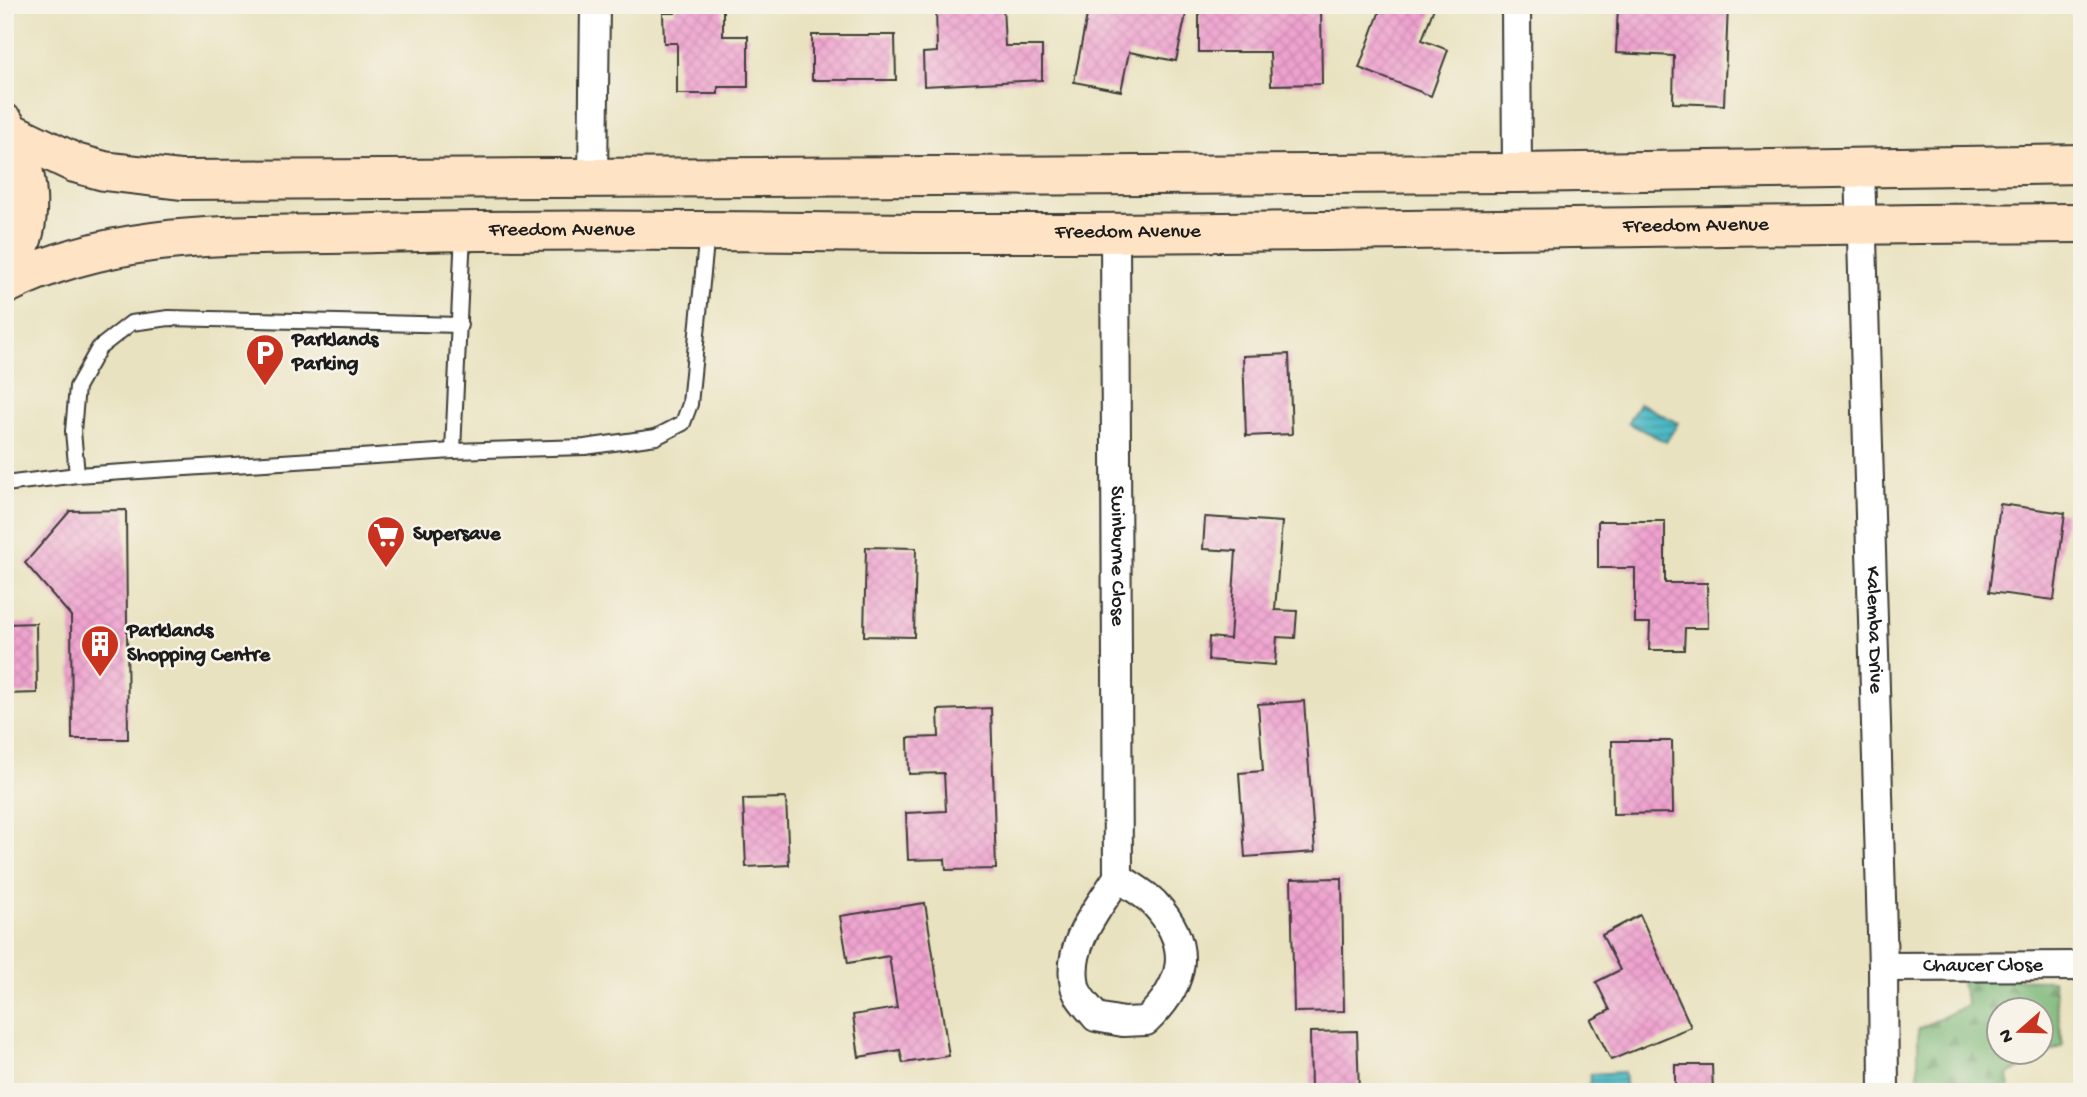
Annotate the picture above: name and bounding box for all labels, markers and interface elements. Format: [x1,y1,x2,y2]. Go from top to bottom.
street label: Freedom Avenue [1622,213,1770,240]
street label: Freedom Avenue [488,218,636,244]
street label: Freedom Avenue [1054,220,1202,246]
place label: Parklands Parking [291,329,380,378]
parking icon: Parklands Parking [244,332,286,387]
street label: Swinburne Close [1104,486,1129,627]
supermarket icon: Supersave [365,514,407,569]
place label: Supersave [413,523,502,548]
street label: Kalemba Drive [1859,566,1888,695]
place label: Parklands Shopping Centre [126,620,271,669]
building icon: Parklands Shopping Centre [79,623,121,678]
street label: Chaucer Close [1923,954,2044,979]
north arrow [1986,996,2056,1066]
text: N [1994,1026,2020,1045]

